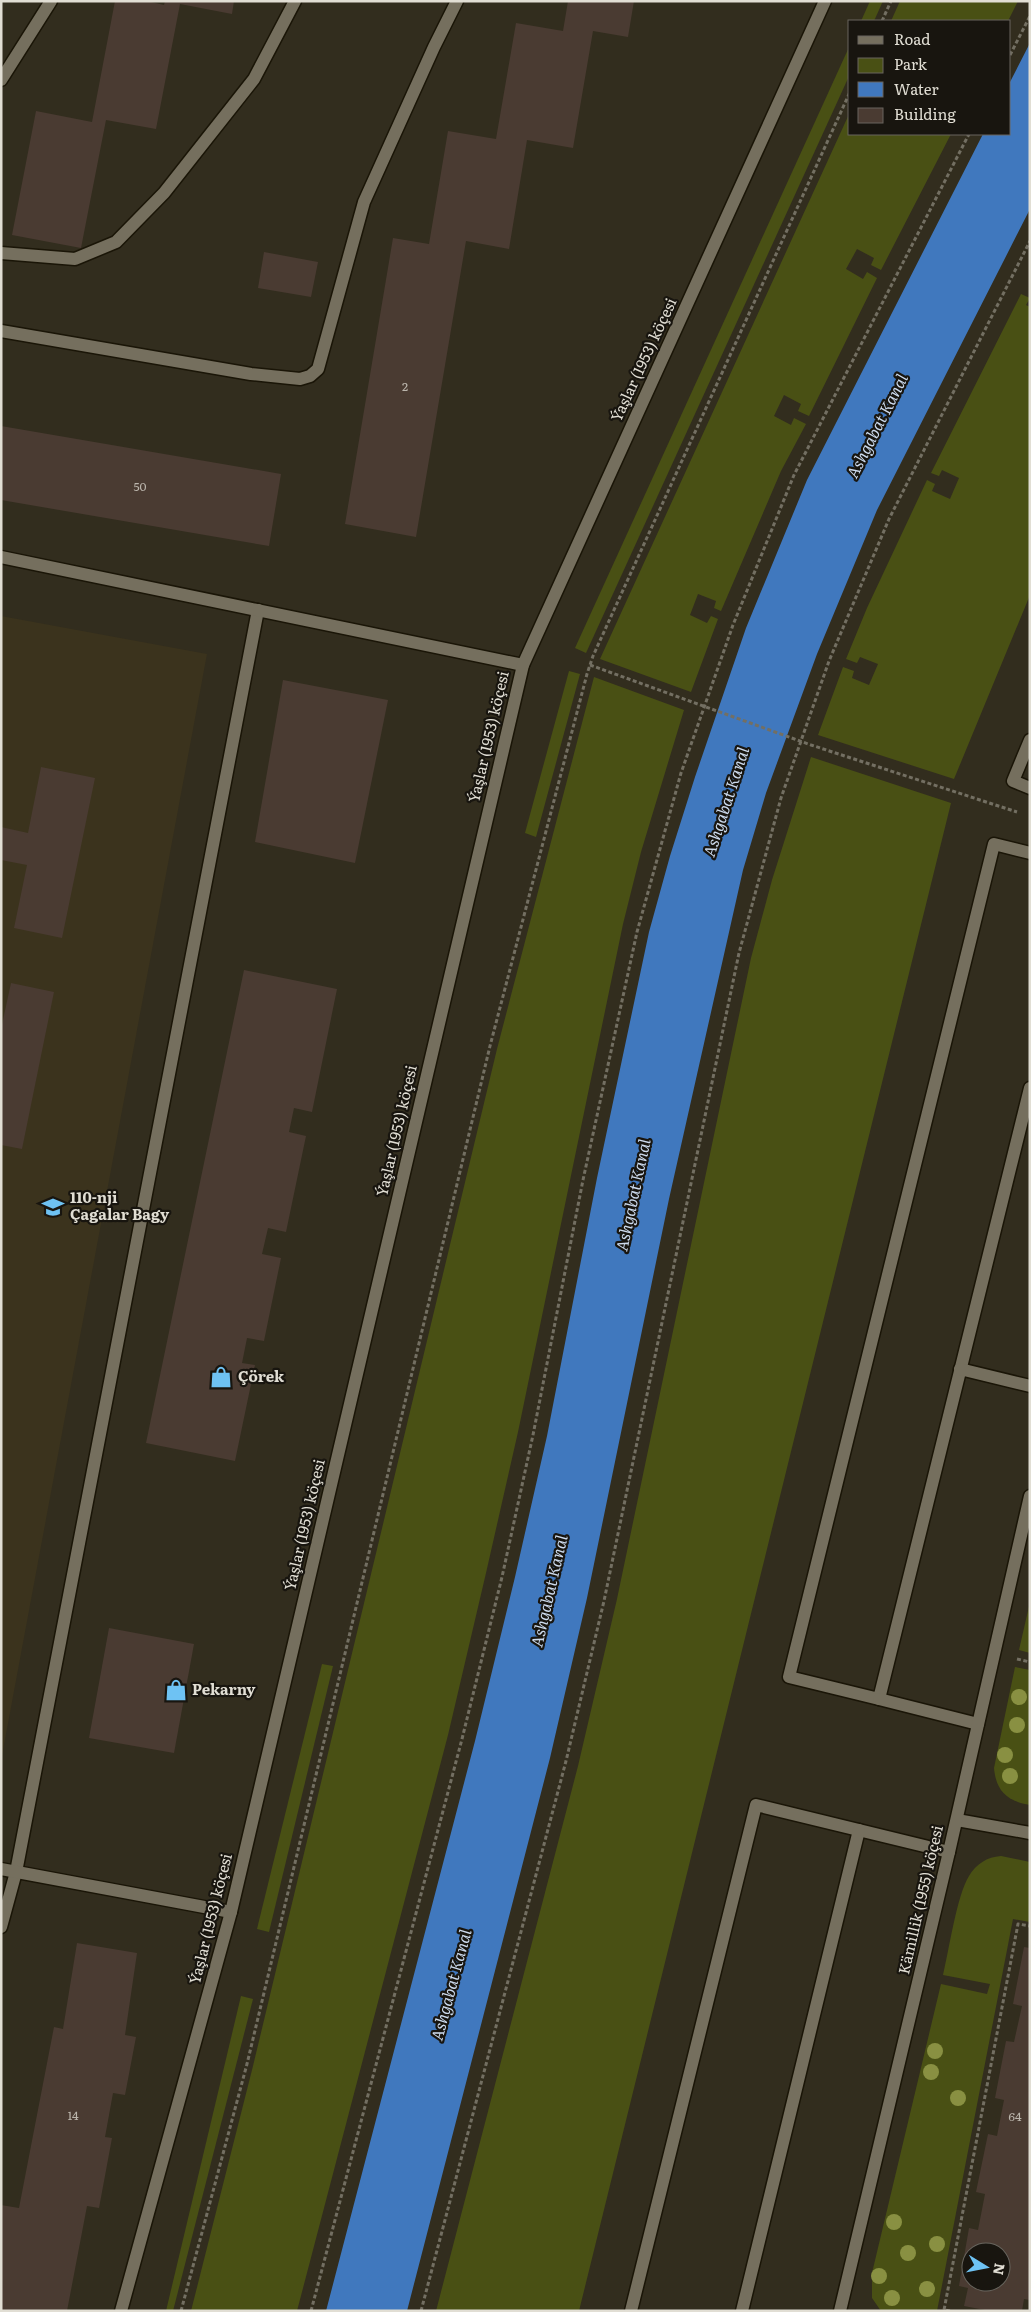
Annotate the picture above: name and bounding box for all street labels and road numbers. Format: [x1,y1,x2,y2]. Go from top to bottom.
street label: Ýaşlar (1953) köçesi [604,294,681,425]
street label: Ýaşlar (1953) köçesi [461,669,514,805]
street label: Ýaşlar (1953) köçesi [369,1063,422,1199]
street label: Ýaşlar (1953) köçesi [277,1457,330,1593]
street label: Kämillik (1955) köçesi [891,1823,948,1977]
street label: Ýaşlar (1953) köçesi [182,1851,237,1987]

